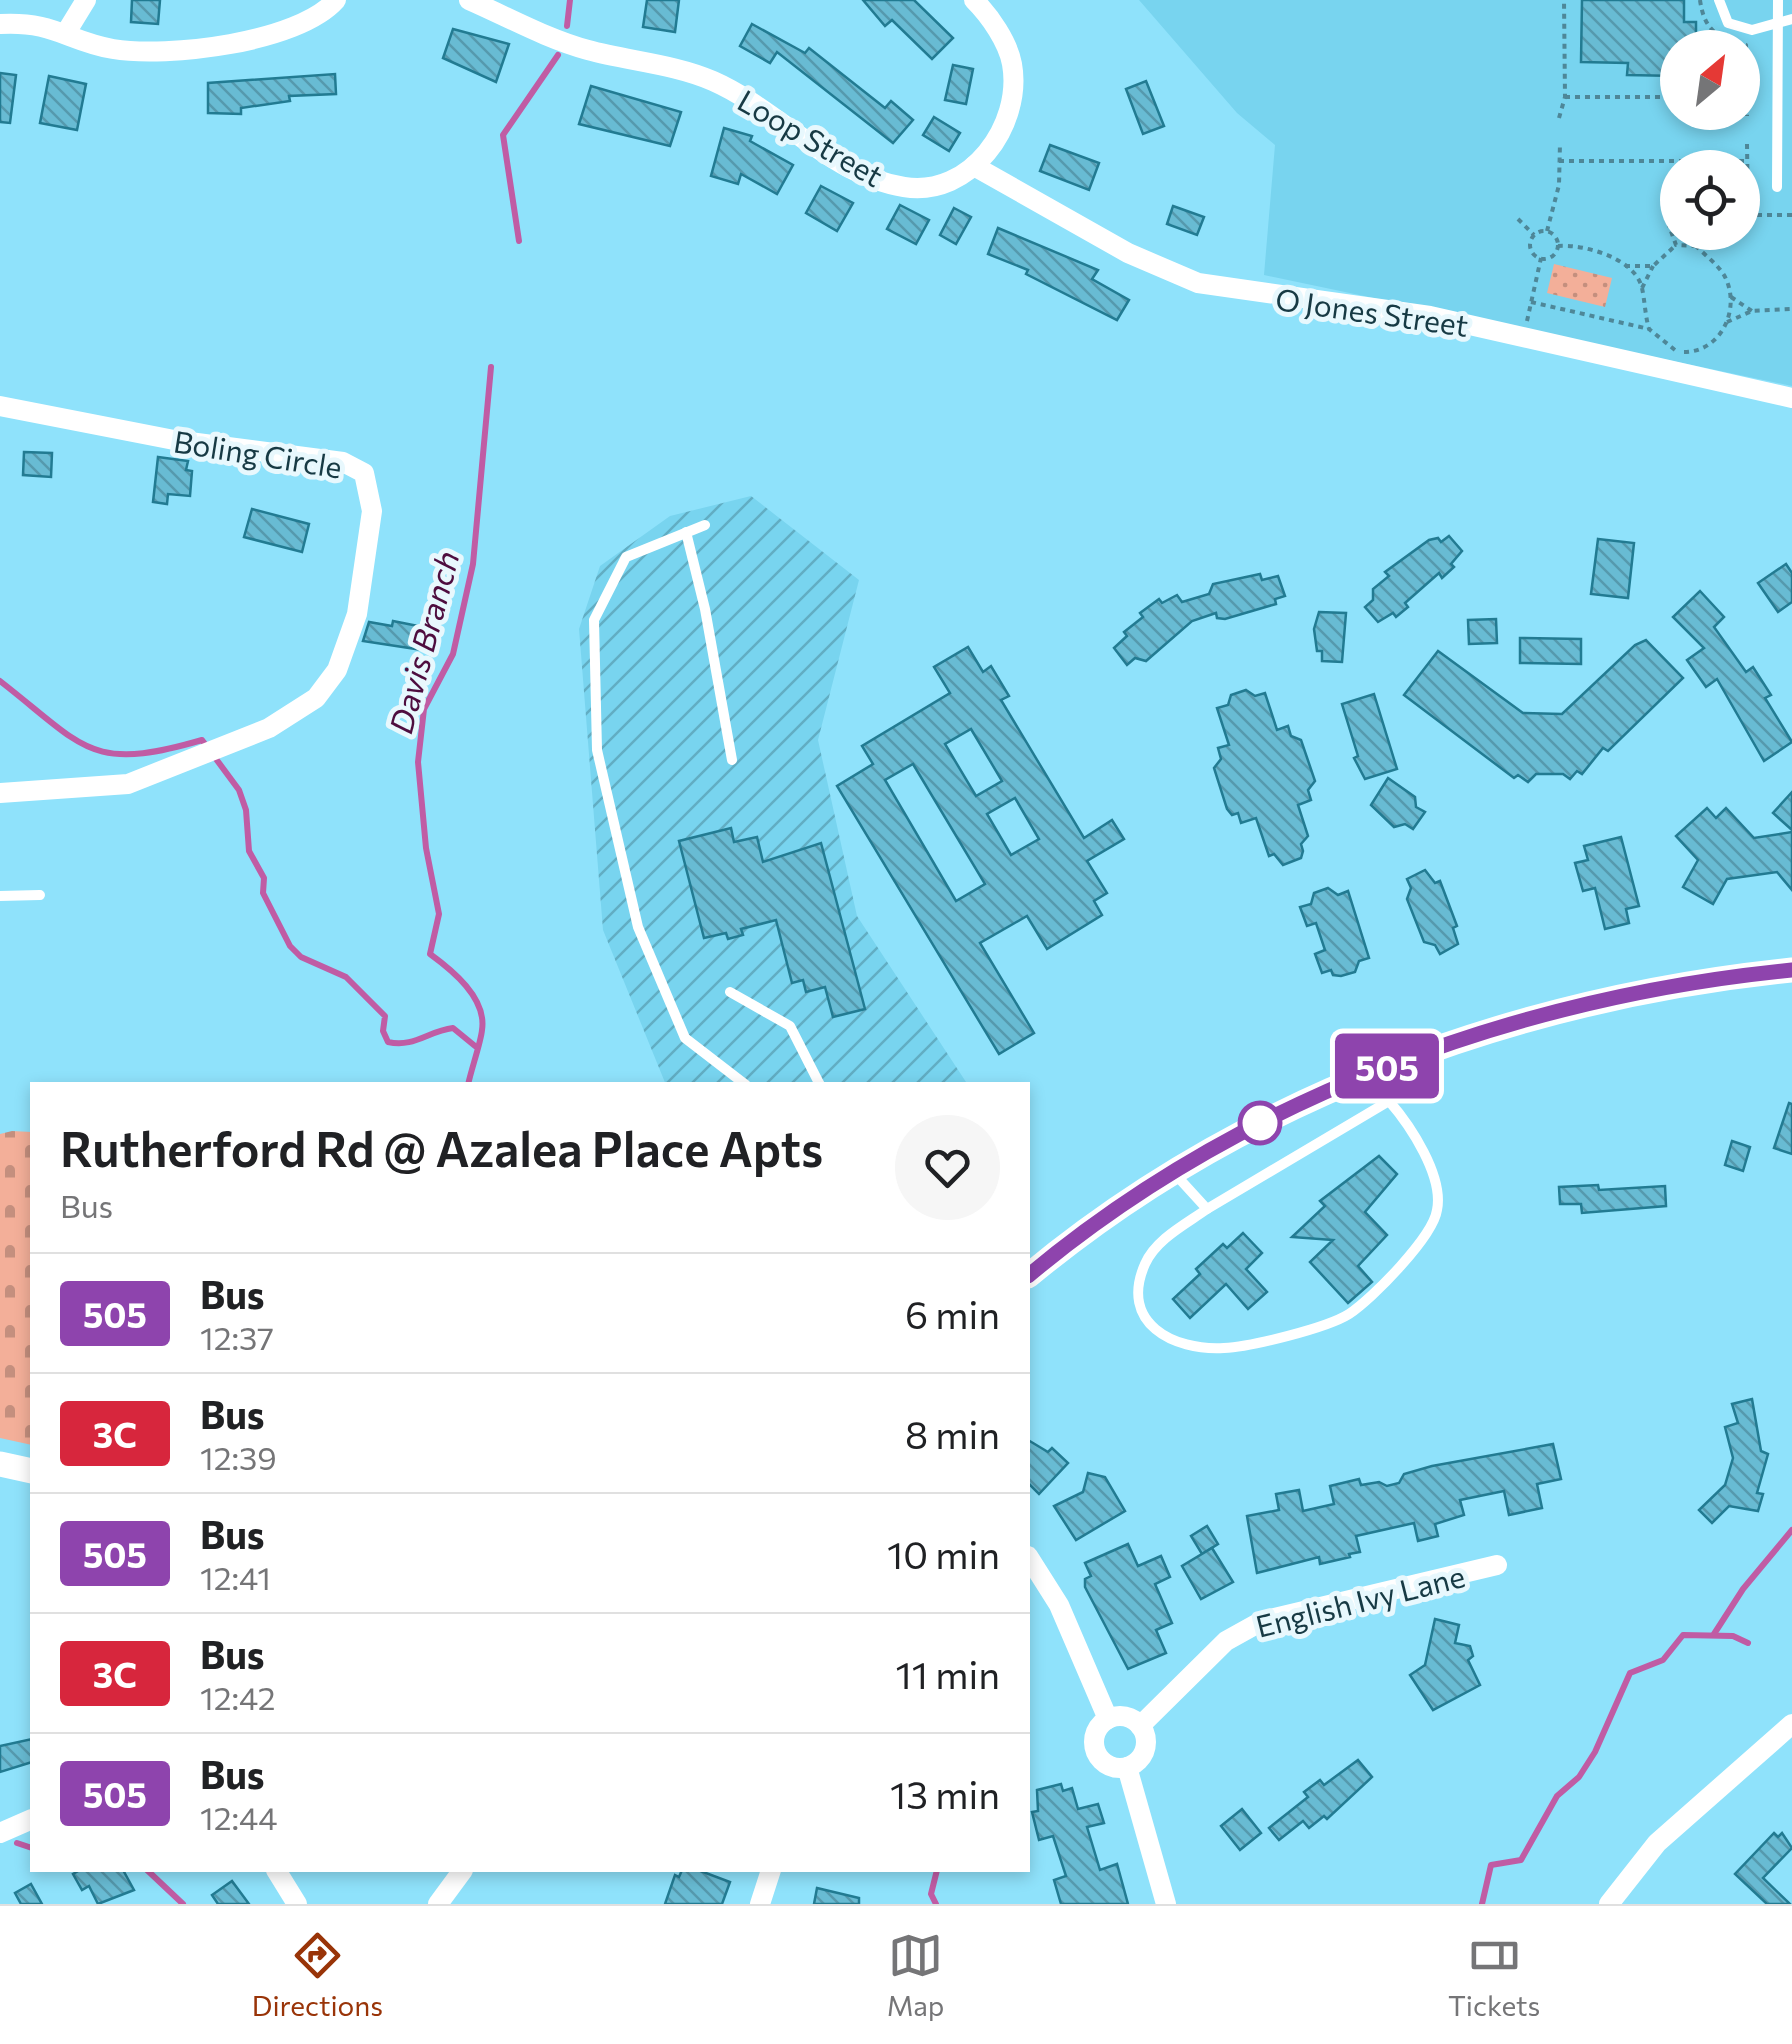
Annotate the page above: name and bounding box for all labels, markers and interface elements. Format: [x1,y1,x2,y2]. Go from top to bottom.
north arrow [1660,30,1760,130]
map controls [1660,30,1760,250]
street label: Loop Street [732,81,890,193]
button: locate [1660,150,1760,250]
street label: O Jones Street [1273,279,1471,343]
street label: Boling Circle [171,421,345,485]
water label: Davis Branch [379,546,467,738]
line badge: 505 [1330,1034,1444,1098]
text: 505 [1355,1045,1419,1088]
unlabelled marker [1239,1102,1281,1144]
button: heart [895,1115,1000,1220]
text: Rutherford Rd @ Azalea Place Apts [60,1118,823,1177]
text: Bus [60,1185,113,1225]
text: Bus [200,1270,265,1317]
text: 6 min [905,1290,1000,1337]
text: 505 [83,1292,147,1335]
text: 12:37 [200,1317,274,1357]
text: Bus [200,1390,265,1437]
text: 8 min [905,1410,1000,1457]
text: 3C [93,1412,137,1455]
text: 12:39 [200,1437,277,1477]
text: Bus [200,1510,265,1557]
text: 10 min [887,1530,1000,1577]
text: 505 [83,1532,147,1575]
street label: English Ivy Lane [1252,1556,1468,1644]
text: 12:41 [200,1557,271,1597]
text: Bus [200,1630,265,1677]
text: 11 min [896,1650,1000,1697]
text: 3C [93,1652,137,1695]
text: 12:42 [200,1677,275,1717]
text: Bus [200,1750,265,1797]
text: 13 min [890,1770,1000,1817]
text: 505 [83,1772,147,1815]
text: 12:44 [200,1797,277,1837]
tab: Directions [252,1928,383,2022]
tab: Map [887,1928,944,2022]
tab: Tickets [1448,1928,1540,2022]

